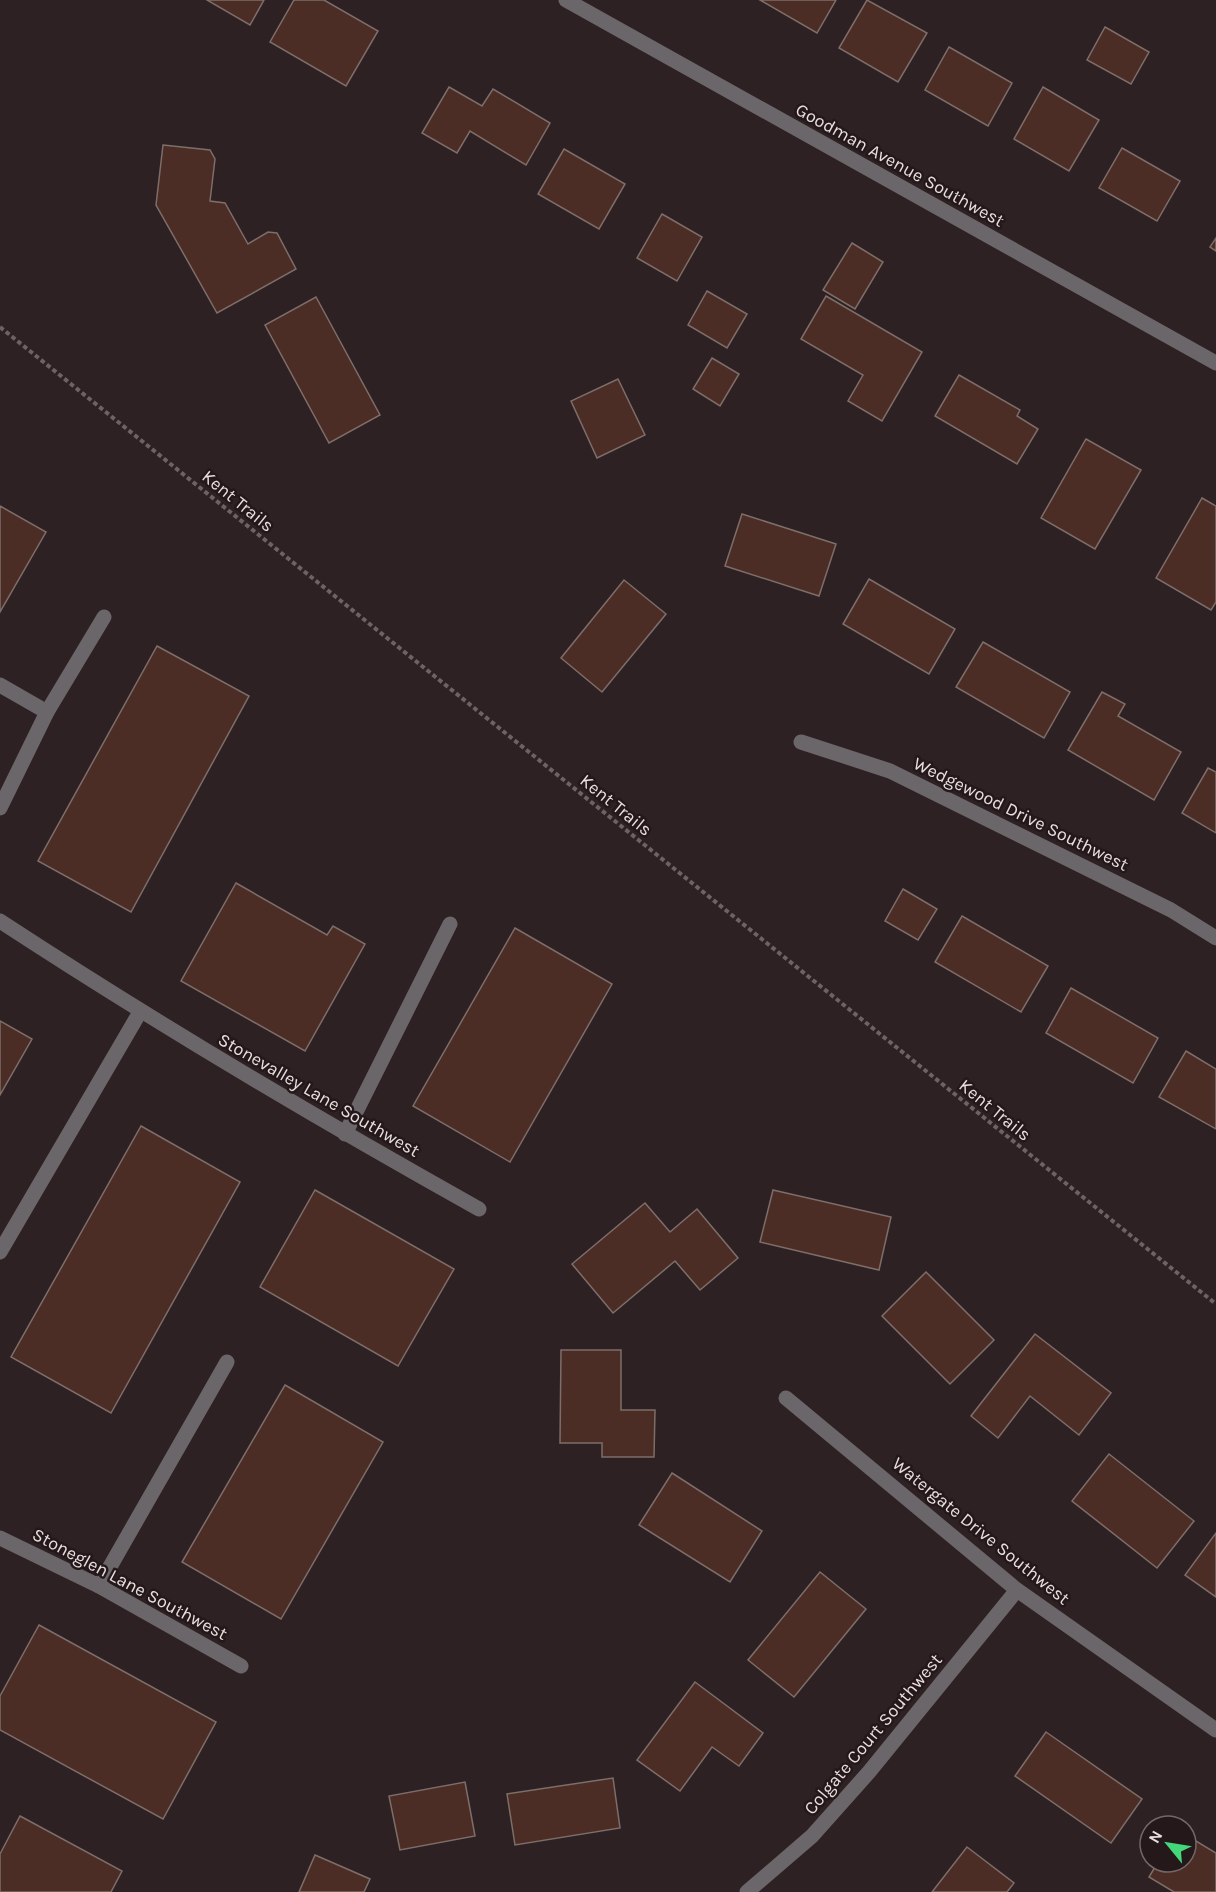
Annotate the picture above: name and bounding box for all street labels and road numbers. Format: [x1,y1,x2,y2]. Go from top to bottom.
street label: Goodman Avenue Southwest [792,98,1008,232]
street label: Kent Trails [198,465,278,537]
street label: Wedgewood Drive Southwest [910,752,1132,876]
street label: Kent Trails [576,769,656,841]
street label: Stonevalley Lane Southwest [214,1028,424,1162]
street label: Kent Trails [955,1074,1035,1146]
street label: Watergate Drive Southwest [888,1453,1074,1610]
street label: Stoneglen Lane Southwest [29,1523,231,1645]
street label: Colgate Court Southwest [799,1649,947,1819]

